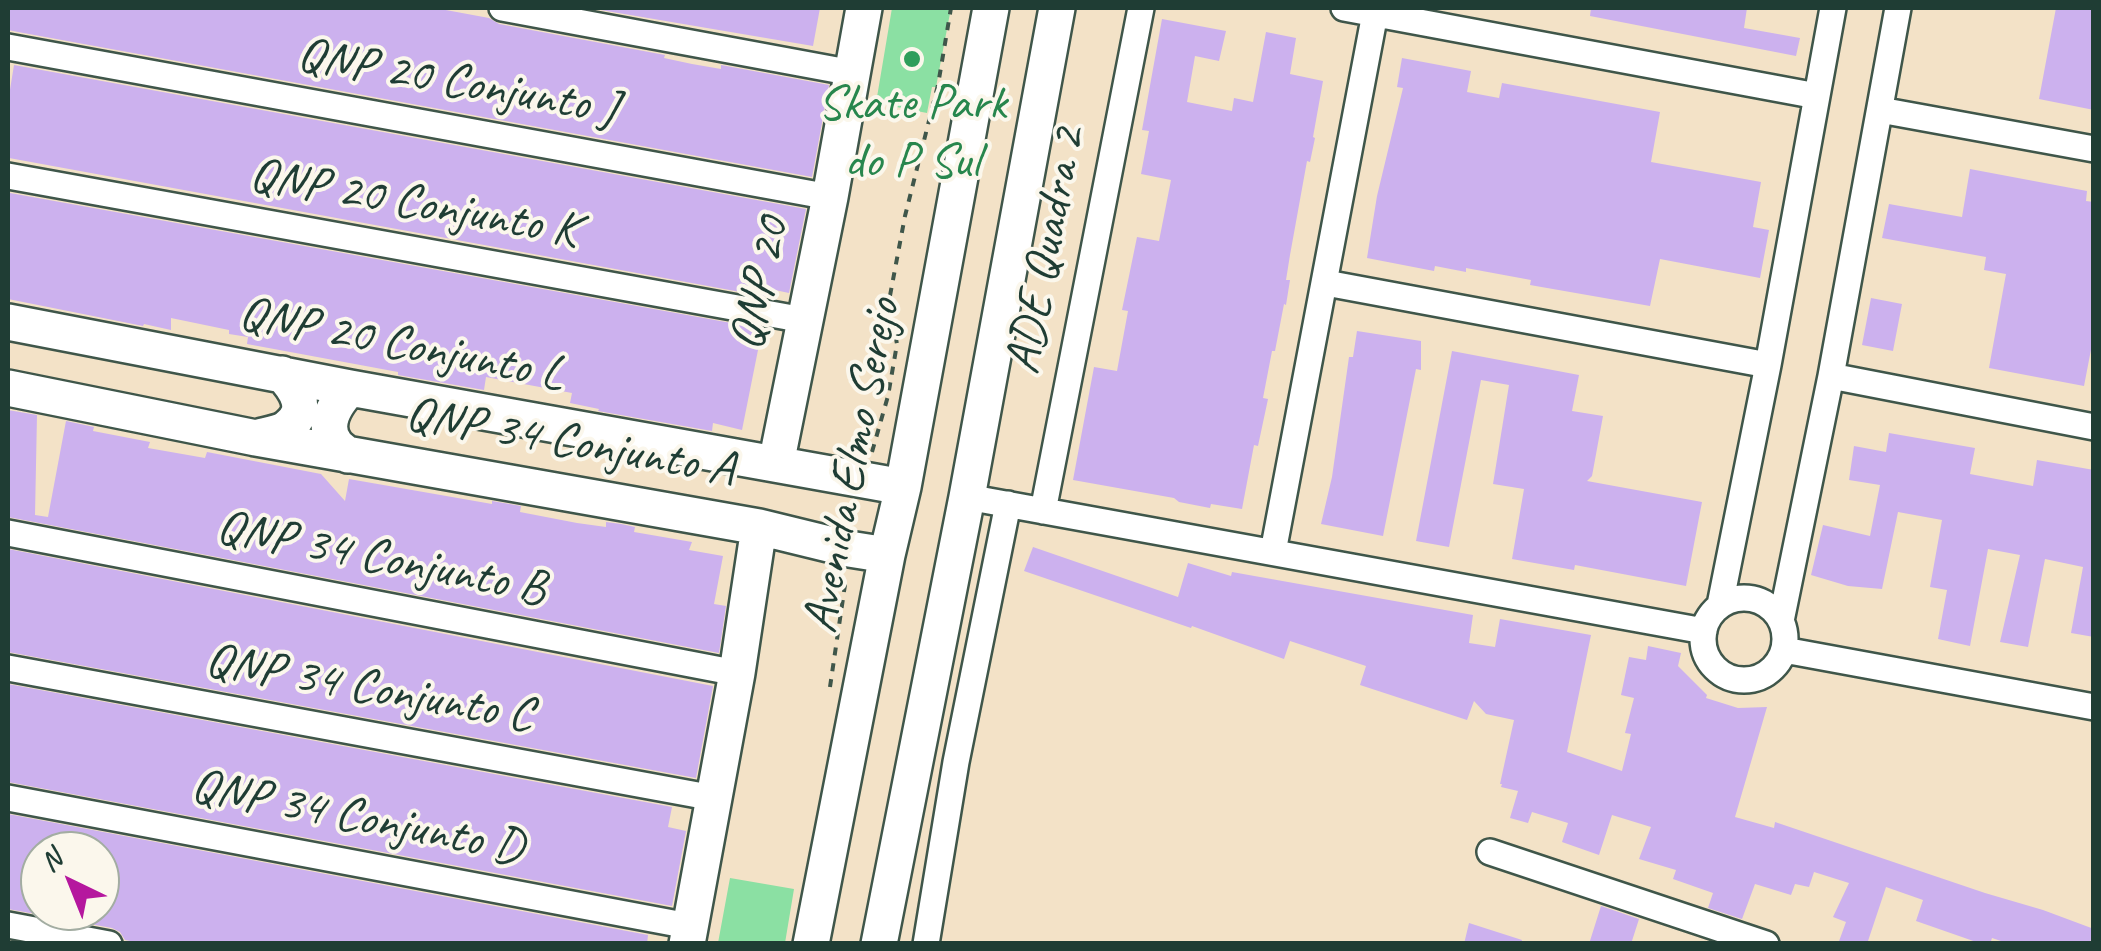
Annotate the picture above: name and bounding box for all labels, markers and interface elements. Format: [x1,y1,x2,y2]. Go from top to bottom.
street label: QNP 20 Conjunto J [293,25,621,141]
marker: Skate Park do P Sul [901,48,923,70]
place label: Skate Park do P Sul [817,75,1007,192]
street label: ADE Quadra 2 [994,123,1100,379]
street label: QNP 20 Conjunto K [245,146,583,262]
street label: QNP 20 [718,212,804,356]
street label: QNP 20 Conjunto L [234,284,568,406]
street label: Avenida Elmo Serejo [791,294,915,638]
street label: QNP 34 Conjunto A [401,385,739,501]
street label: QNP 34 Conjunto B [212,498,550,620]
street label: QNP 34 Conjunto C [201,631,537,747]
street label: QNP 34 Conjunto D [186,756,528,880]
north arrow [20,831,120,931]
text: N [32,841,69,879]

